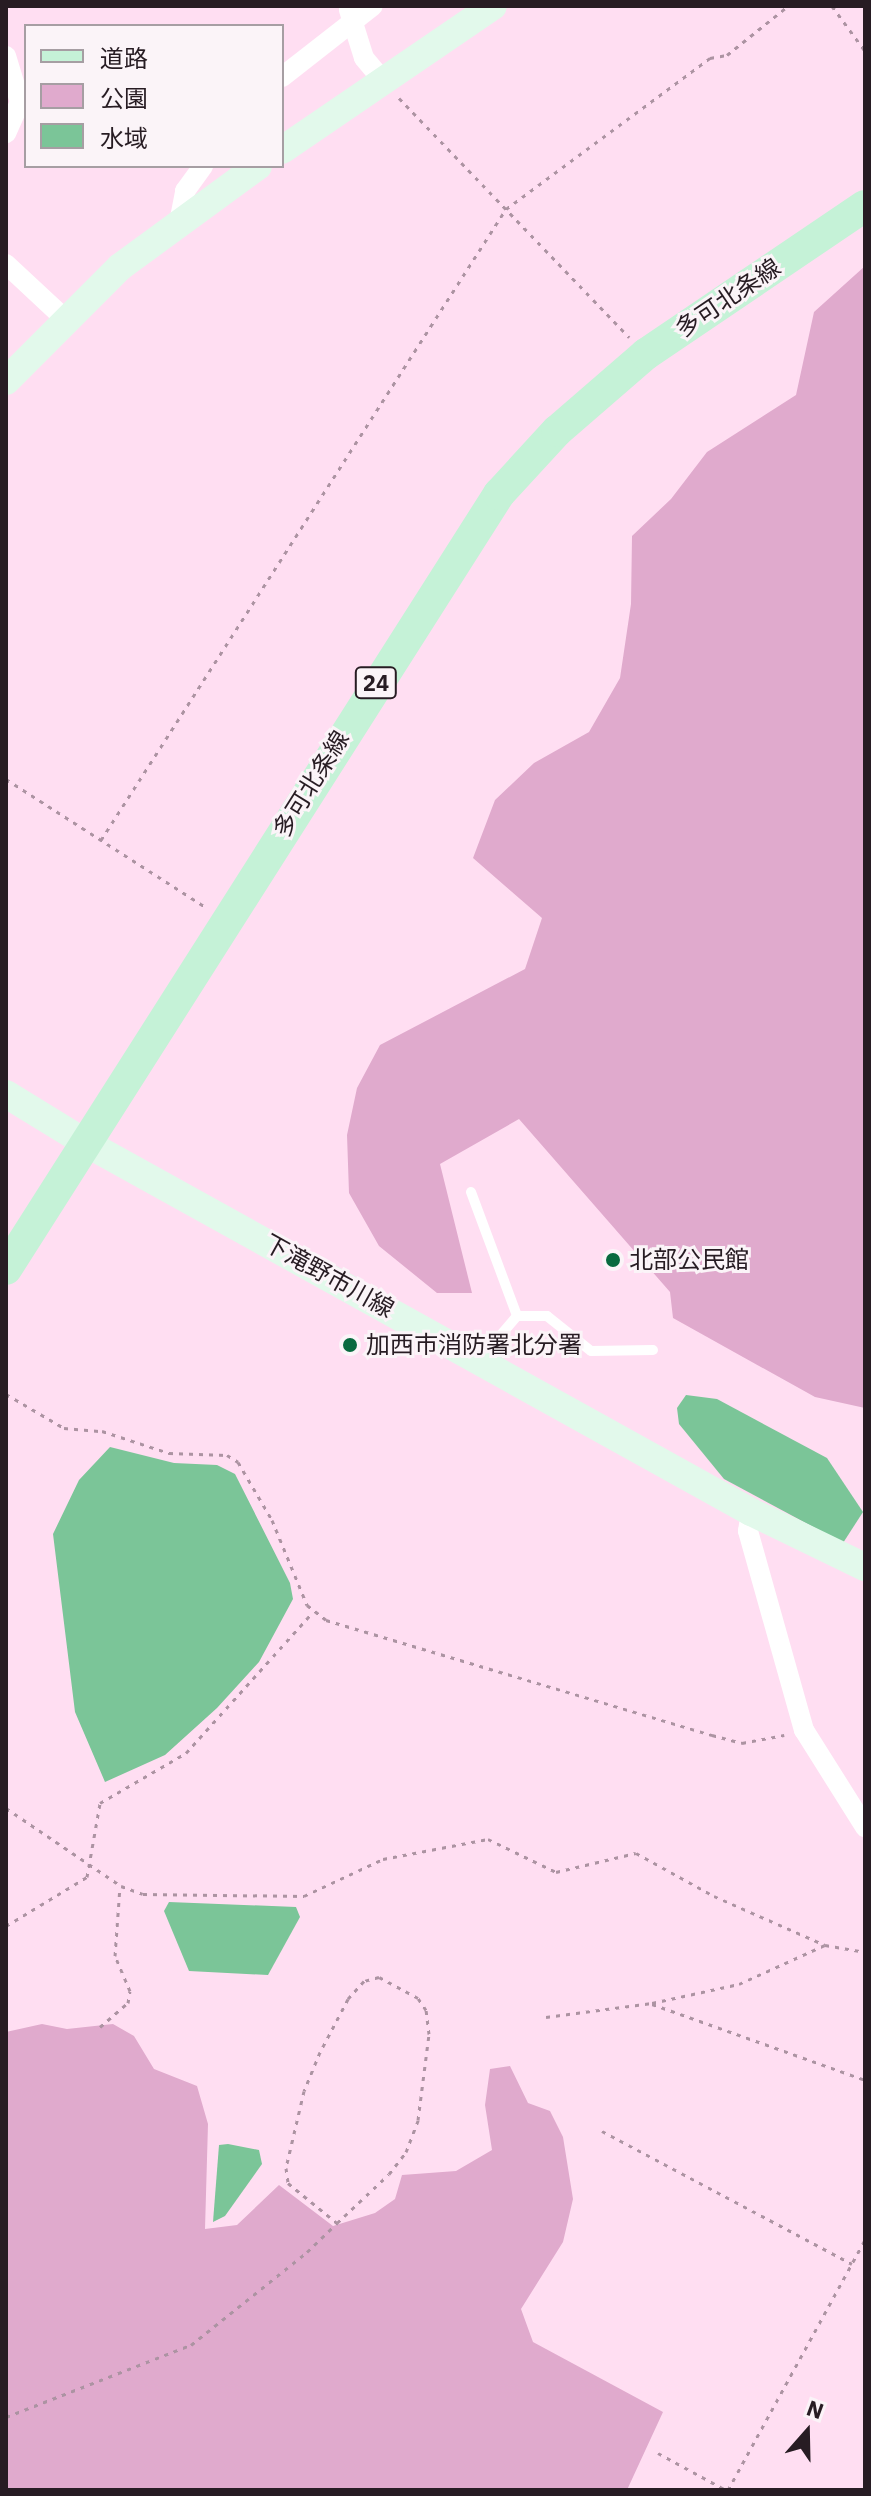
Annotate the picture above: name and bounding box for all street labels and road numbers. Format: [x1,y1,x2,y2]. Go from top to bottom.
street label: 多可北条線 [670,253,786,343]
road number: 24 [354,665,398,701]
street label: 多可北条線 [267,725,355,843]
street label: 下滝野市川線 [259,1228,399,1324]

